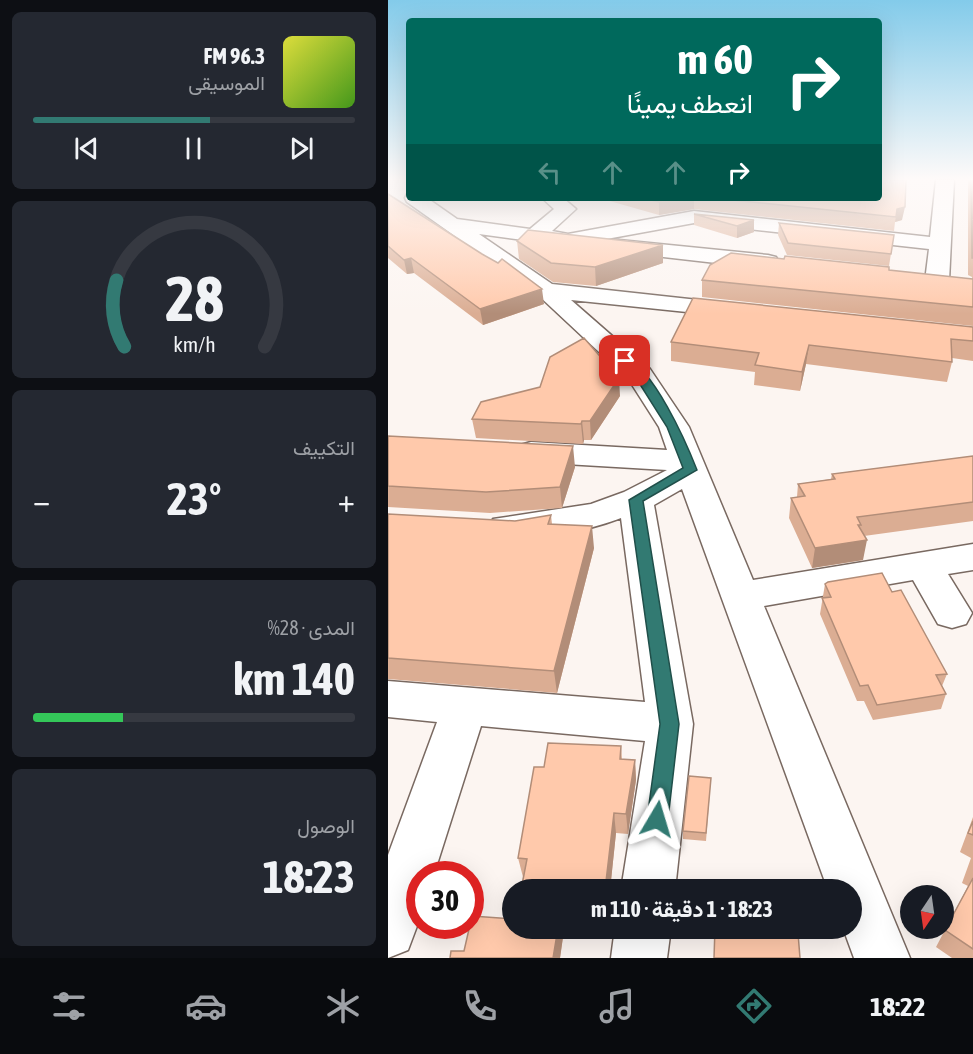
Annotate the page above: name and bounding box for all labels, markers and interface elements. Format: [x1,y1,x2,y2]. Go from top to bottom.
text: 60 m [678,35,753,83]
icon: right [774,42,852,120]
text: 96.3 FM [203,43,265,69]
text: الموسيقى [188,71,265,94]
text: انعطف يمينًا [627,88,753,119]
icon: previous [70,132,103,165]
icon: pause [177,132,210,165]
icon: next [285,132,318,165]
icon: left [533,156,566,189]
icon: ahead [596,156,629,189]
icon: ahead [659,156,692,189]
icon: right [722,156,755,189]
text: 28 [165,263,223,334]
text: km/h [173,332,215,357]
pin [599,335,650,386]
icon: arrive [608,344,641,377]
text: التكييف [293,436,355,459]
text: 23° [167,473,221,525]
text: − [33,481,50,519]
text: + [338,481,355,519]
text: المدى · 28% [267,616,355,639]
text: 140 km [233,653,355,705]
position arrow [625,787,689,851]
text: الوصول [297,814,355,837]
text: 18:23 [262,851,355,903]
speed limit sign: 30 [406,861,484,939]
north arrow [900,885,954,939]
map controls [900,885,954,939]
text: 18:23 · 1 دقيقة · 110 m [591,896,773,922]
icon: filters [48,985,90,1027]
icon: car [185,985,227,1027]
icon: climate [322,985,364,1027]
icon: phone [459,985,501,1027]
icon: music [596,985,638,1027]
icon: directions [733,985,775,1027]
text: 18:22 [870,991,925,1022]

